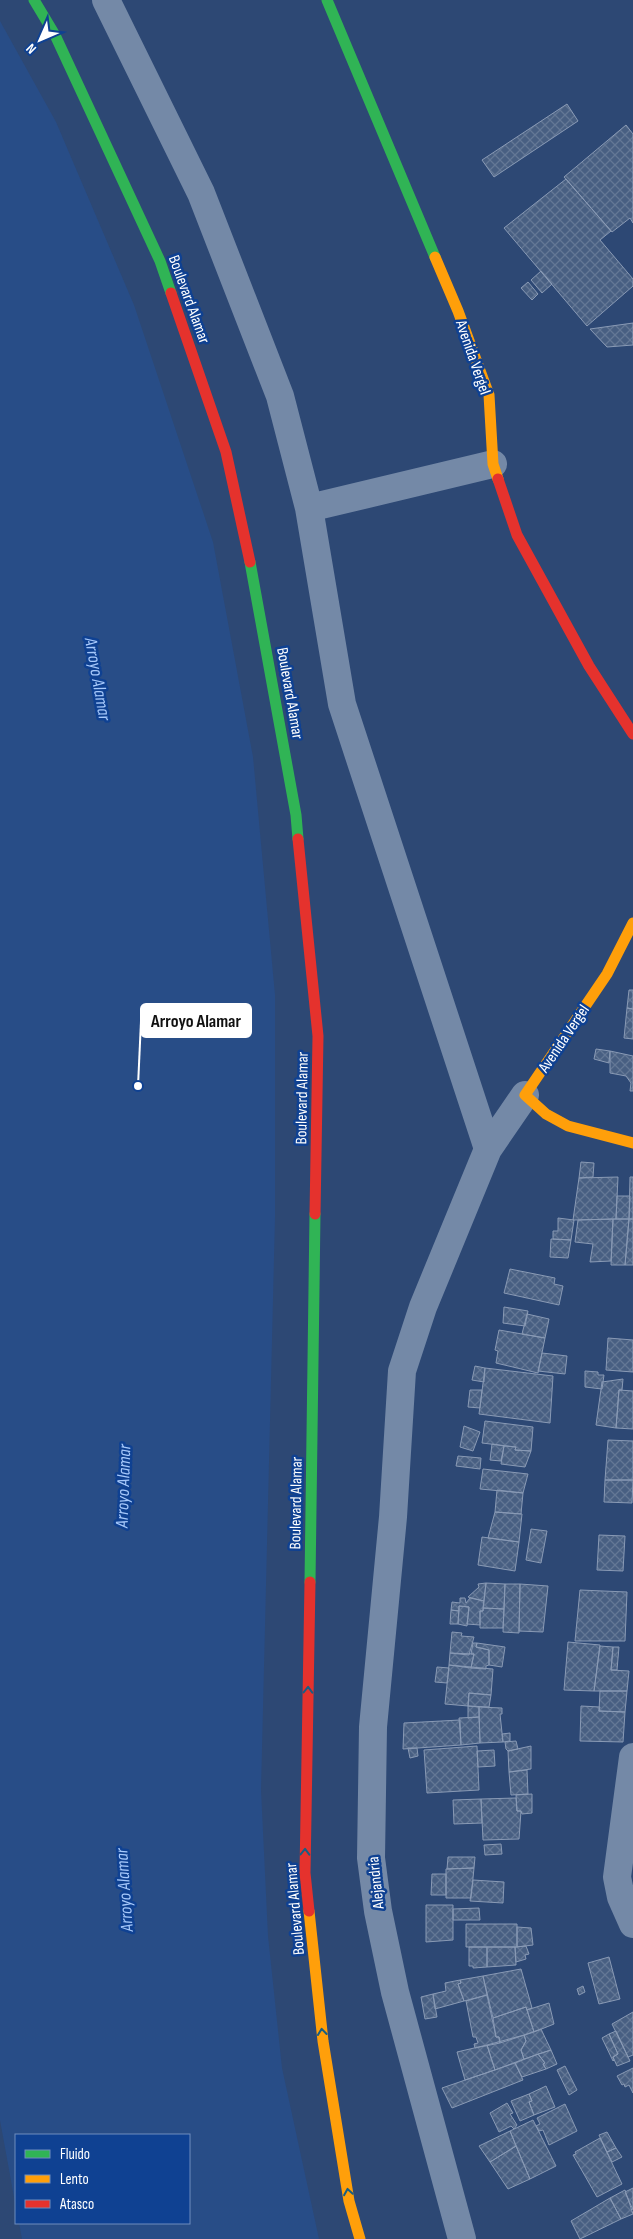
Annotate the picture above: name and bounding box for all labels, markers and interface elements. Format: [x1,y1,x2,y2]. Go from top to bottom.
north arrow [15,15,65,65]
text: N [23,40,40,57]
street label: Boulevard Alamar [164,253,213,347]
street label: Avenida Vergel [451,317,494,397]
water label: Arroyo Alamar [80,635,115,723]
street label: Boulevard Alamar [272,646,307,741]
street label: Avenida Vergel [534,1001,594,1077]
callout: Arroyo Alamar [141,1004,251,1037]
text: Arroyo Alamar [150,1011,241,1032]
street label: Boulevard Alamar [292,1051,313,1144]
water label: Arroyo Alamar [112,1443,135,1529]
street label: Boulevard Alamar [286,1456,307,1549]
one-way arrow [303,1686,313,1694]
water label: Arroyo Alamar [111,1847,138,1933]
one-way arrow [300,1848,311,1856]
street label: Alejandría [364,1856,389,1911]
street label: Boulevard Alamar [282,1861,309,1956]
one-way arrow [317,2027,328,2035]
legend [15,2134,190,2224]
text: Fluido [60,2145,90,2164]
text: Lento [60,2170,89,2189]
one-way arrow [343,2188,353,2196]
text: Atasco [59,2195,94,2214]

